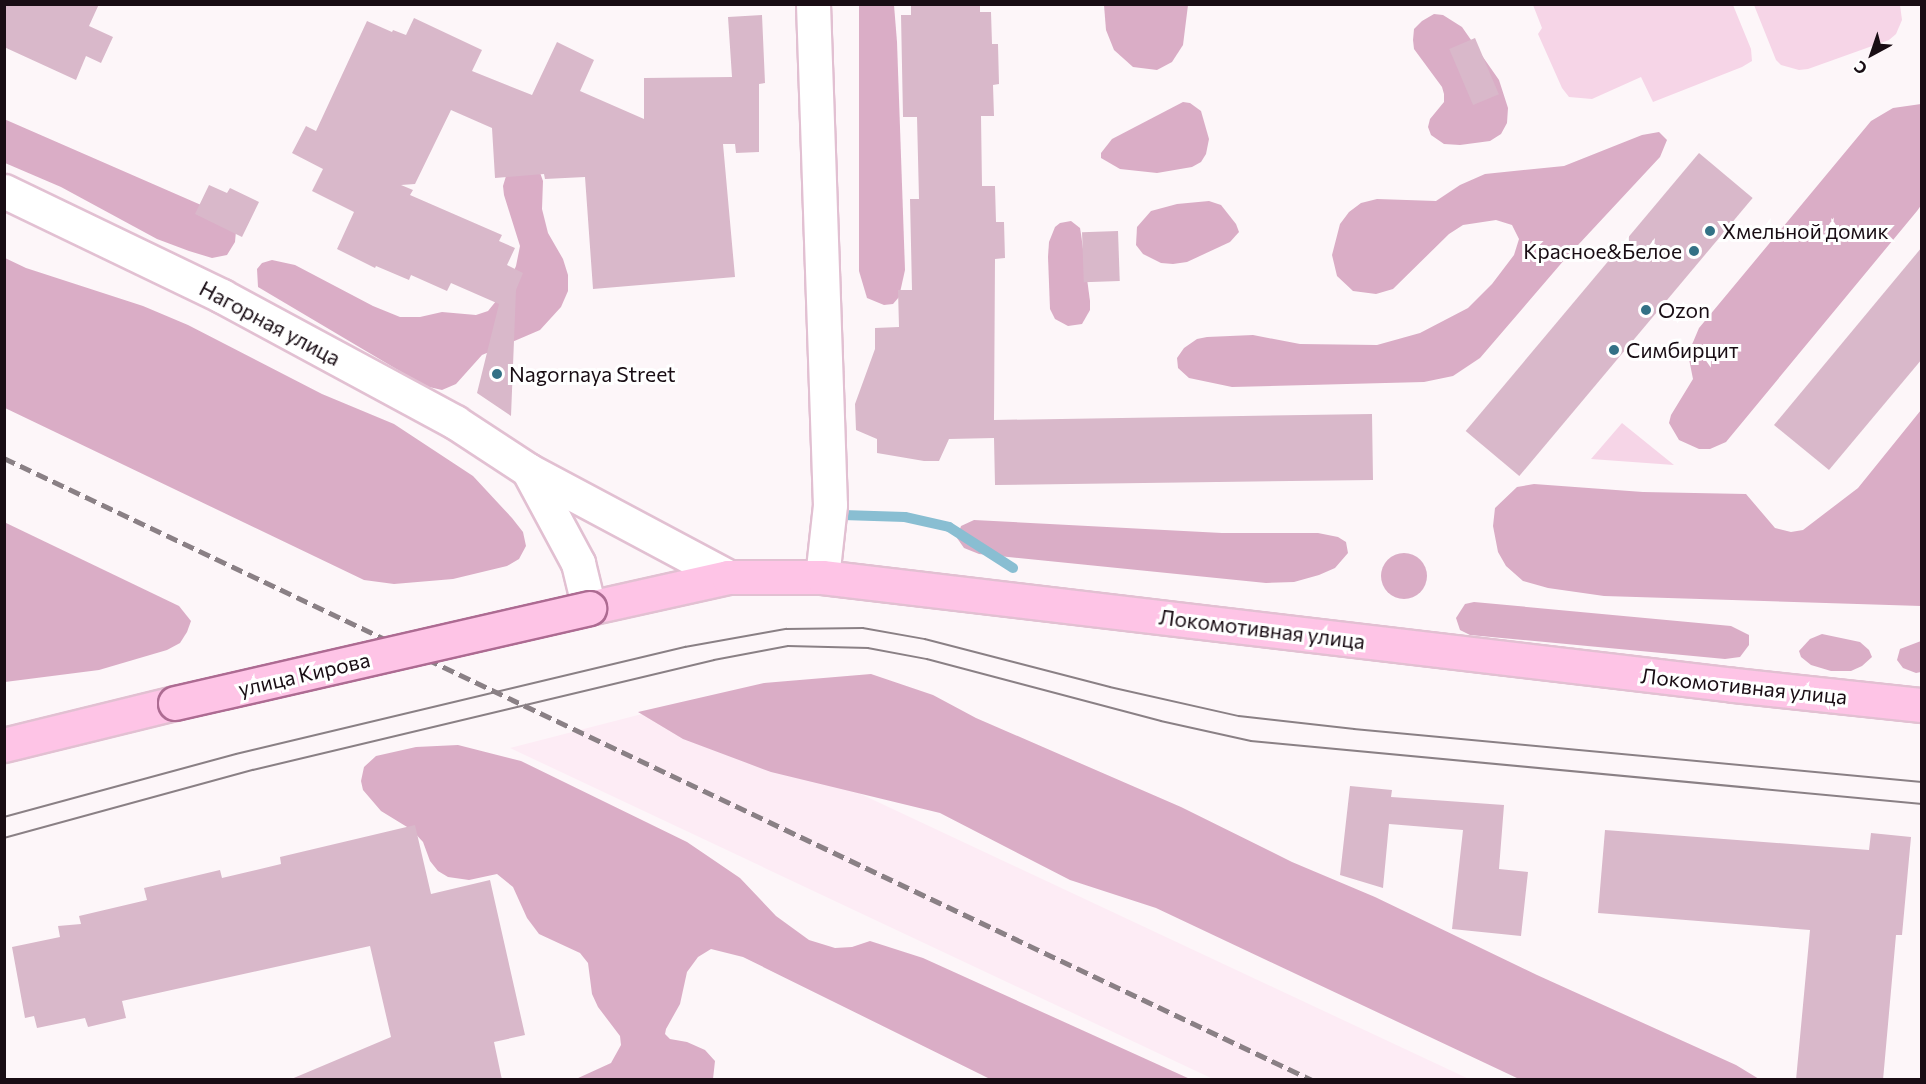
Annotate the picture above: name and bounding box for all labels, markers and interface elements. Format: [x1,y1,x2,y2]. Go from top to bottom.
north arrow [1842,24,1902,84]
text: С [1850,57,1870,79]
place label: Хмельной домик [1722,218,1889,244]
marker: Хмельной домик [1703,224,1717,238]
place label: Красное&Белое [1523,238,1682,264]
marker: Красное&Белое [1687,244,1701,258]
street label: Нагорная улица [195,275,345,371]
place label: Ozon [1658,297,1710,323]
marker: Ozon [1639,303,1653,317]
place label: Симбирцит [1626,337,1739,363]
marker: Симбирцит [1607,343,1621,357]
place label: Nagornaya Street [509,361,676,387]
marker: Nagornaya Street [490,367,504,381]
street label: Локомотивная улица [1158,604,1366,654]
street label: улица Кирова [236,647,372,701]
street label: Локомотивная улица [1640,663,1848,709]

